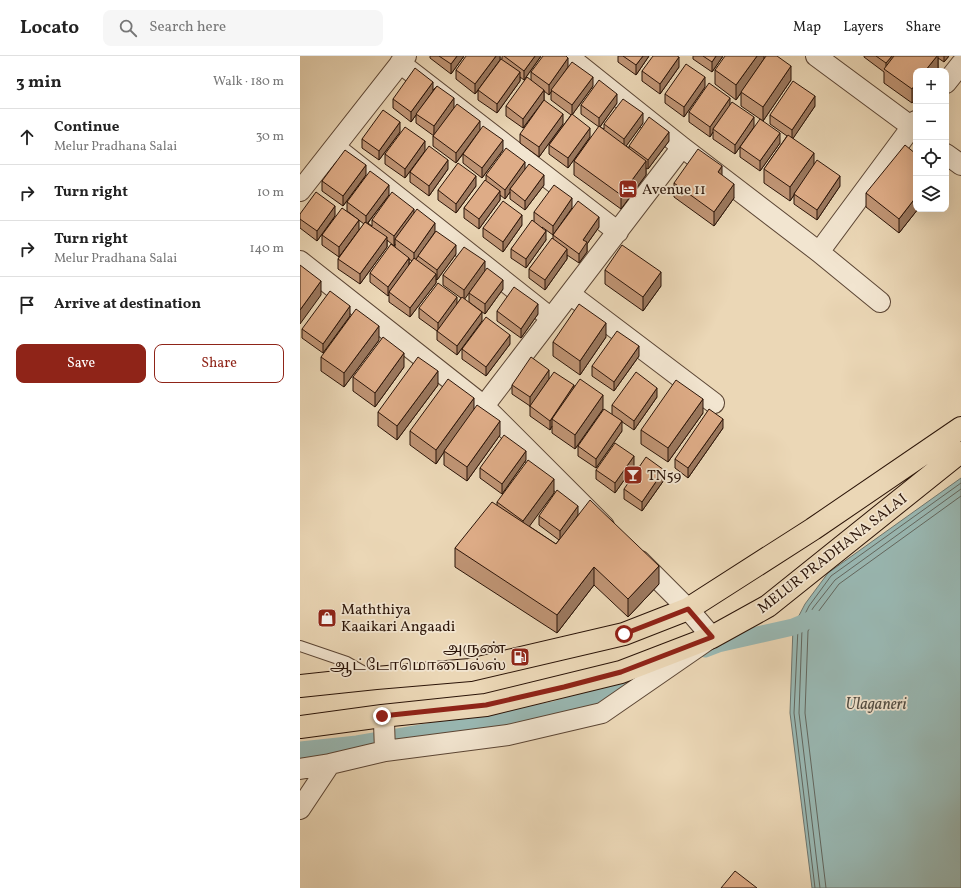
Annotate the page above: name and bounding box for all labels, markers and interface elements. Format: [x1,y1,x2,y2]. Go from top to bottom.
search box [103,10,383,46]
text: Locato [20,15,79,41]
icon: search [117,17,139,39]
text: Search here [149,17,226,38]
text: Map [793,18,821,37]
text: Layers [843,18,883,37]
text: Share [905,18,941,37]
map controls [913,68,949,212]
button: + [913,68,949,104]
text: 3 min [16,71,62,94]
text: Walk · 180 m [213,73,284,91]
button: − [913,104,949,140]
text: Continue [54,117,119,138]
icon: ahead [16,126,38,148]
text: 30 m [256,128,284,146]
text: Melur Pradhana Salai [54,138,177,156]
button: locate [913,140,949,176]
button: layers [913,176,949,212]
hotel icon: Avenue 11 [617,178,639,200]
place label: Avenue 11 [642,180,706,201]
icon: right [16,182,38,204]
text: Turn right [54,182,128,203]
text: 10 m [257,184,284,202]
text: Turn right [54,229,128,250]
icon: right [16,238,38,260]
text: 140 m [250,240,284,258]
text: Melur Pradhana Salai [54,250,177,268]
icon: arrive [16,294,38,316]
text: Arrive at destination [54,294,201,315]
button: Save [16,344,146,383]
button: Share [154,344,284,383]
bar icon: TN59 [622,464,644,486]
place label: TN59 [647,466,681,487]
street label: MELUR PRADHANA SALAI [754,489,912,619]
place label: Maththiya Kaaikari Angaadi [341,600,455,638]
shop icon: Maththiya Kaaikari Angaadi [316,607,338,629]
route start [615,625,633,643]
place label: அருண் ஆட்டோமொபைல்ஸ் [330,639,507,677]
fuel station icon: அருண் ஆட்டோமொபைல்ஸ் [509,646,531,668]
water label: Ulaganeri [846,694,908,716]
route end [373,707,391,725]

